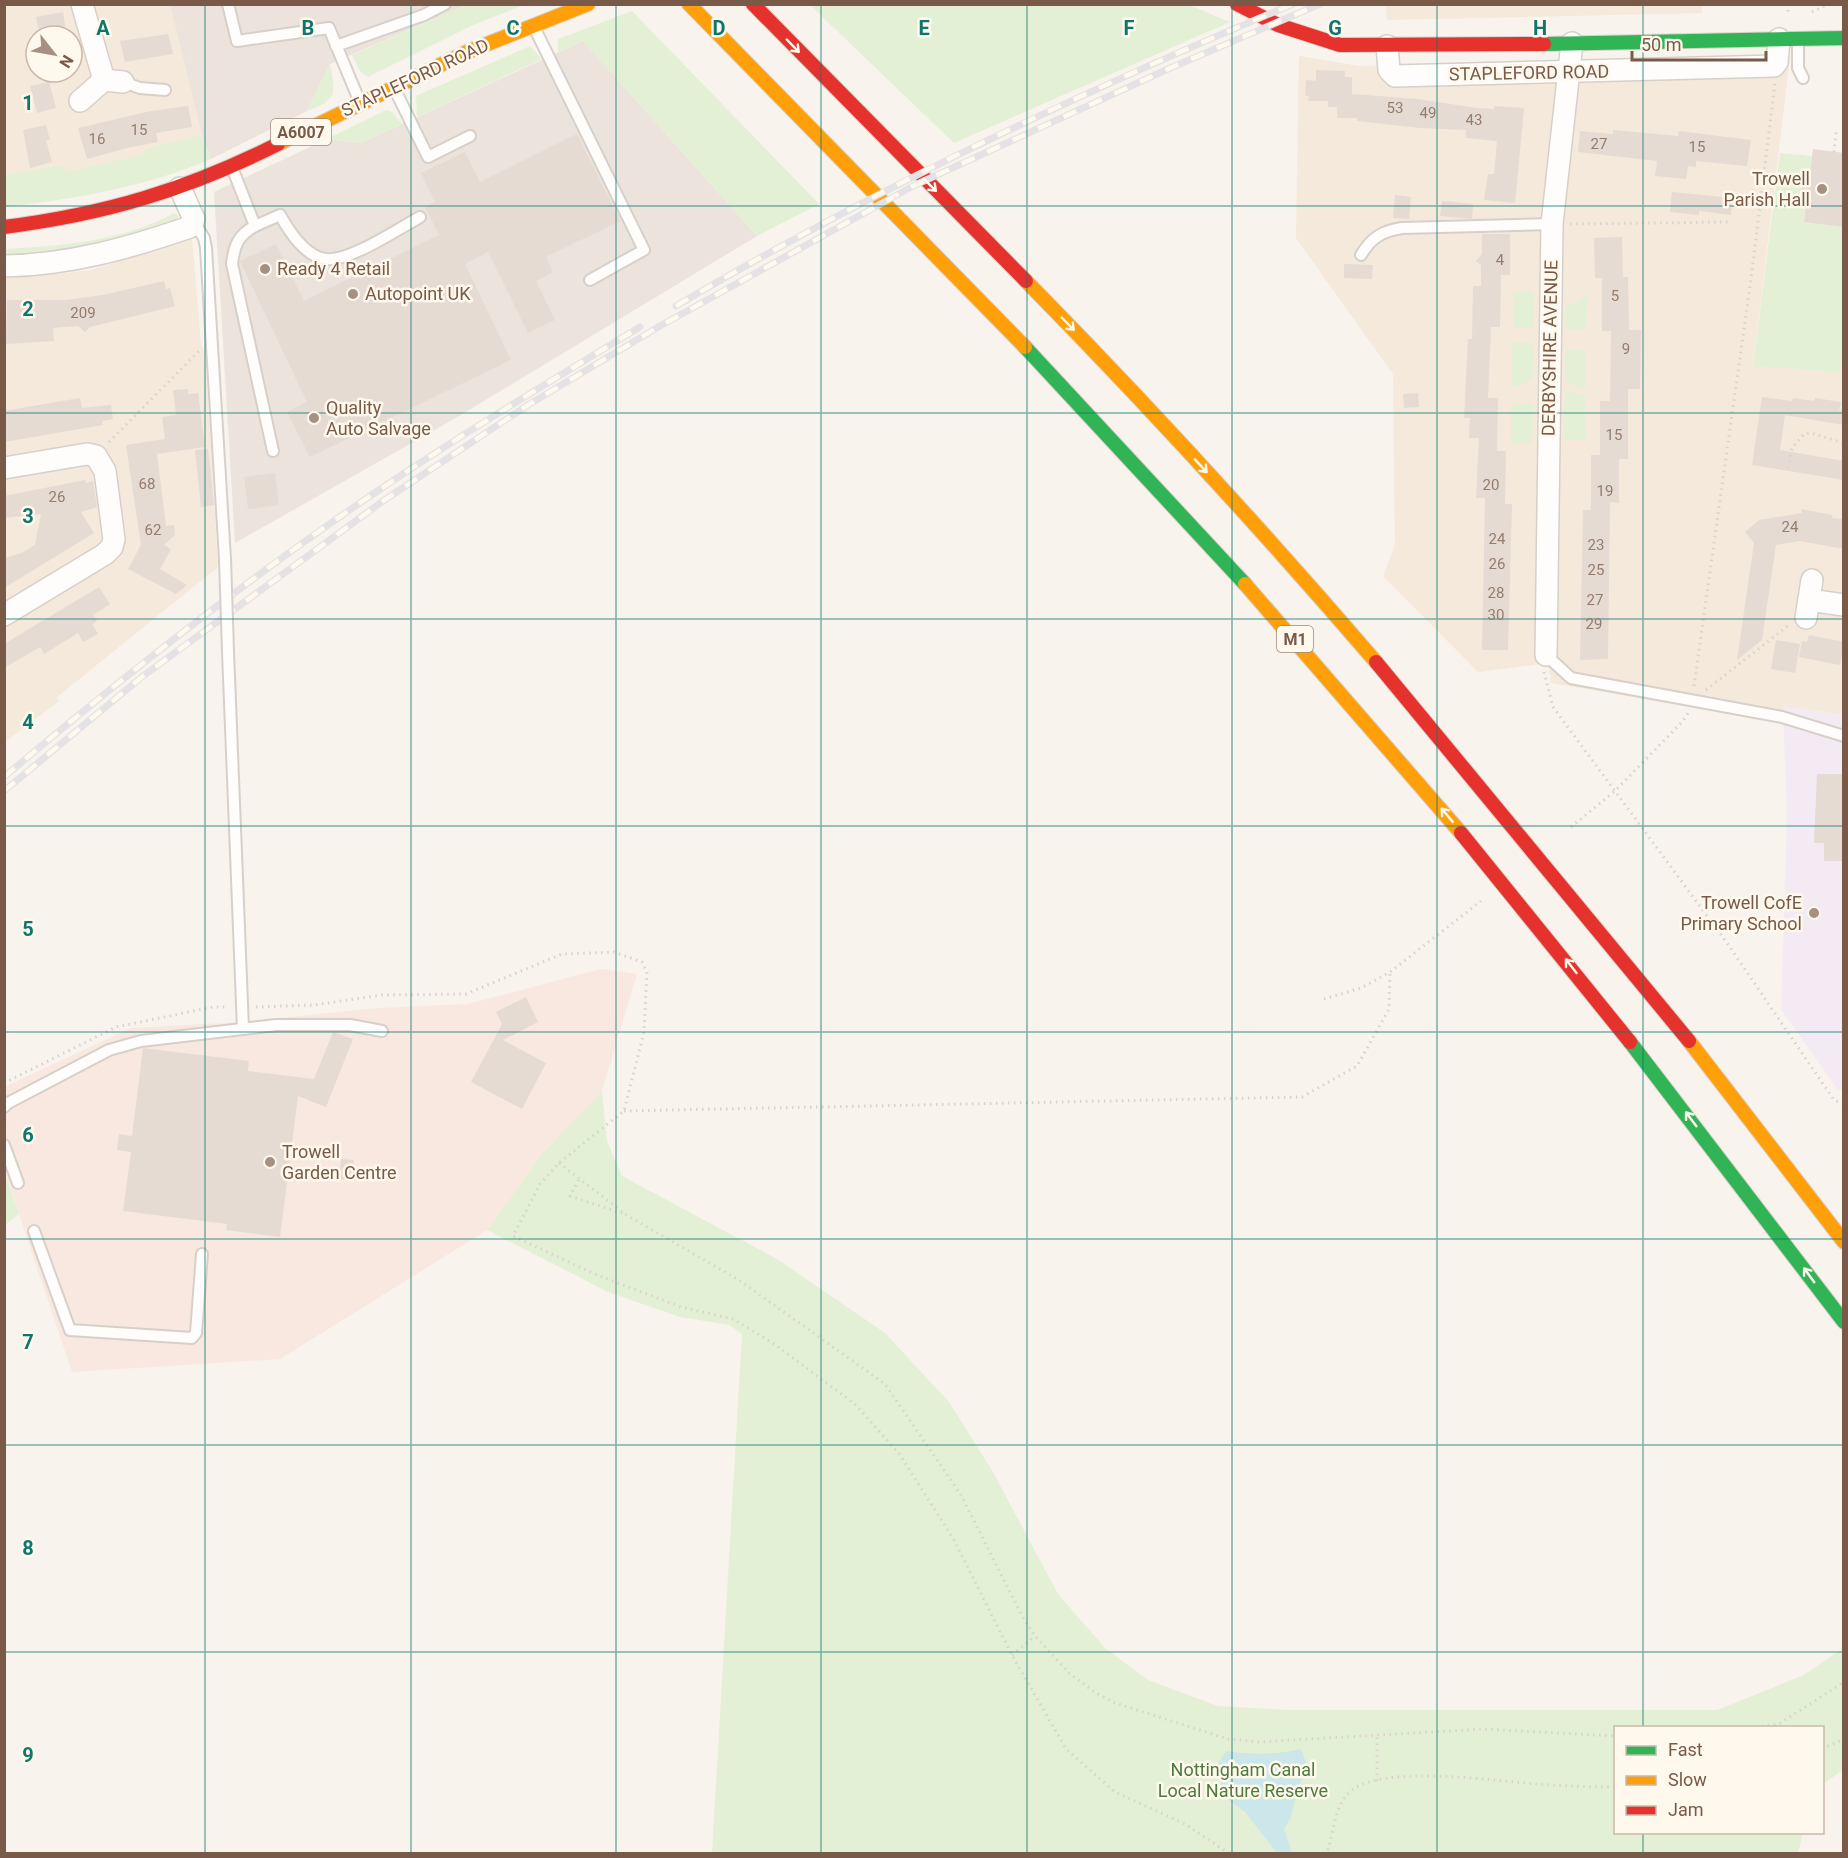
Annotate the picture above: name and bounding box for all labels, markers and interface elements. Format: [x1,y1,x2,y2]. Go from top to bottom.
text: A [96,16,110,40]
text: B [302,16,314,40]
text: C [506,16,520,40]
text: D [713,16,726,40]
text: E [918,16,930,40]
text: F [1124,16,1135,40]
text: G [1328,16,1342,40]
text: H [1533,16,1547,40]
north arrow [24,24,84,84]
scale bar [1632,24,1766,62]
street label: STAPLEFORD ROAD [338,34,492,121]
text: 50 m [1641,34,1681,55]
one-way arrow [786,39,801,54]
text: N [55,52,77,71]
street label: STAPLEFORD ROAD [1449,61,1609,84]
text: 1 [22,91,34,115]
house number: 53 [1387,99,1403,117]
house number: 49 [1420,104,1436,122]
house number: 43 [1466,111,1482,129]
road number: A6007 [271,119,331,145]
house number: 15 [131,121,147,139]
house number: 16 [89,130,105,148]
house number: 27 [1591,135,1607,153]
house number: 15 [1689,138,1705,156]
place label: Trowell Parish Hall [1723,168,1810,210]
one-way arrow [923,178,938,193]
marker: Trowell Parish Hall [1815,182,1829,196]
house number: 4 [1496,251,1505,269]
place label: Ready 4 Retail [277,258,390,279]
street label: DERBYSHIRE AVENUE [1537,260,1562,436]
marker: Ready 4 Retail [258,262,272,276]
place label: Autopoint UK [365,283,471,304]
marker: Autopoint UK [346,287,360,301]
house number: 5 [1611,287,1619,305]
text: 2 [22,297,34,321]
house number: 209 [70,304,96,322]
one-way arrow [1060,316,1075,331]
house number: 9 [1622,340,1630,358]
place label: Quality Auto Salvage [326,397,431,439]
marker: Quality Auto Salvage [307,411,321,425]
house number: 15 [1606,426,1622,444]
one-way arrow [1194,458,1208,473]
house number: 68 [139,475,155,493]
house number: 20 [1483,476,1499,494]
house number: 19 [1597,482,1613,500]
house number: 26 [49,488,65,506]
text: 3 [22,504,34,528]
house number: 24 [1782,518,1799,536]
house number: 62 [145,521,161,539]
house number: 24 [1489,530,1506,548]
house number: 23 [1588,536,1604,554]
house number: 26 [1489,555,1505,573]
house number: 25 [1588,561,1604,579]
house number: 28 [1488,584,1504,602]
house number: 27 [1587,591,1603,609]
house number: 30 [1488,606,1504,624]
house number: 29 [1586,615,1602,633]
road number: M1 [1277,626,1313,652]
text: 4 [22,710,34,734]
one-way arrow [1440,808,1454,823]
place label: Trowell CofE Primary School [1680,892,1802,934]
marker: Trowell CofE Primary School [1807,906,1821,920]
text: 5 [22,917,34,941]
one-way arrow [1564,958,1577,974]
one-way arrow [1685,1112,1697,1128]
text: 6 [22,1123,34,1147]
place label: Trowell Garden Centre [282,1141,397,1183]
marker: Trowell Garden Centre [263,1155,277,1169]
one-way arrow [1802,1267,1815,1283]
text: 7 [22,1330,34,1354]
text: 8 [22,1536,34,1560]
legend [1614,1726,1824,1834]
text: Fast [1668,1739,1703,1760]
text: 9 [22,1743,34,1767]
park label: Nottingham Canal Local Nature Reserve [1158,1759,1328,1801]
text: Slow [1668,1769,1707,1790]
text: Jam [1668,1799,1704,1820]

